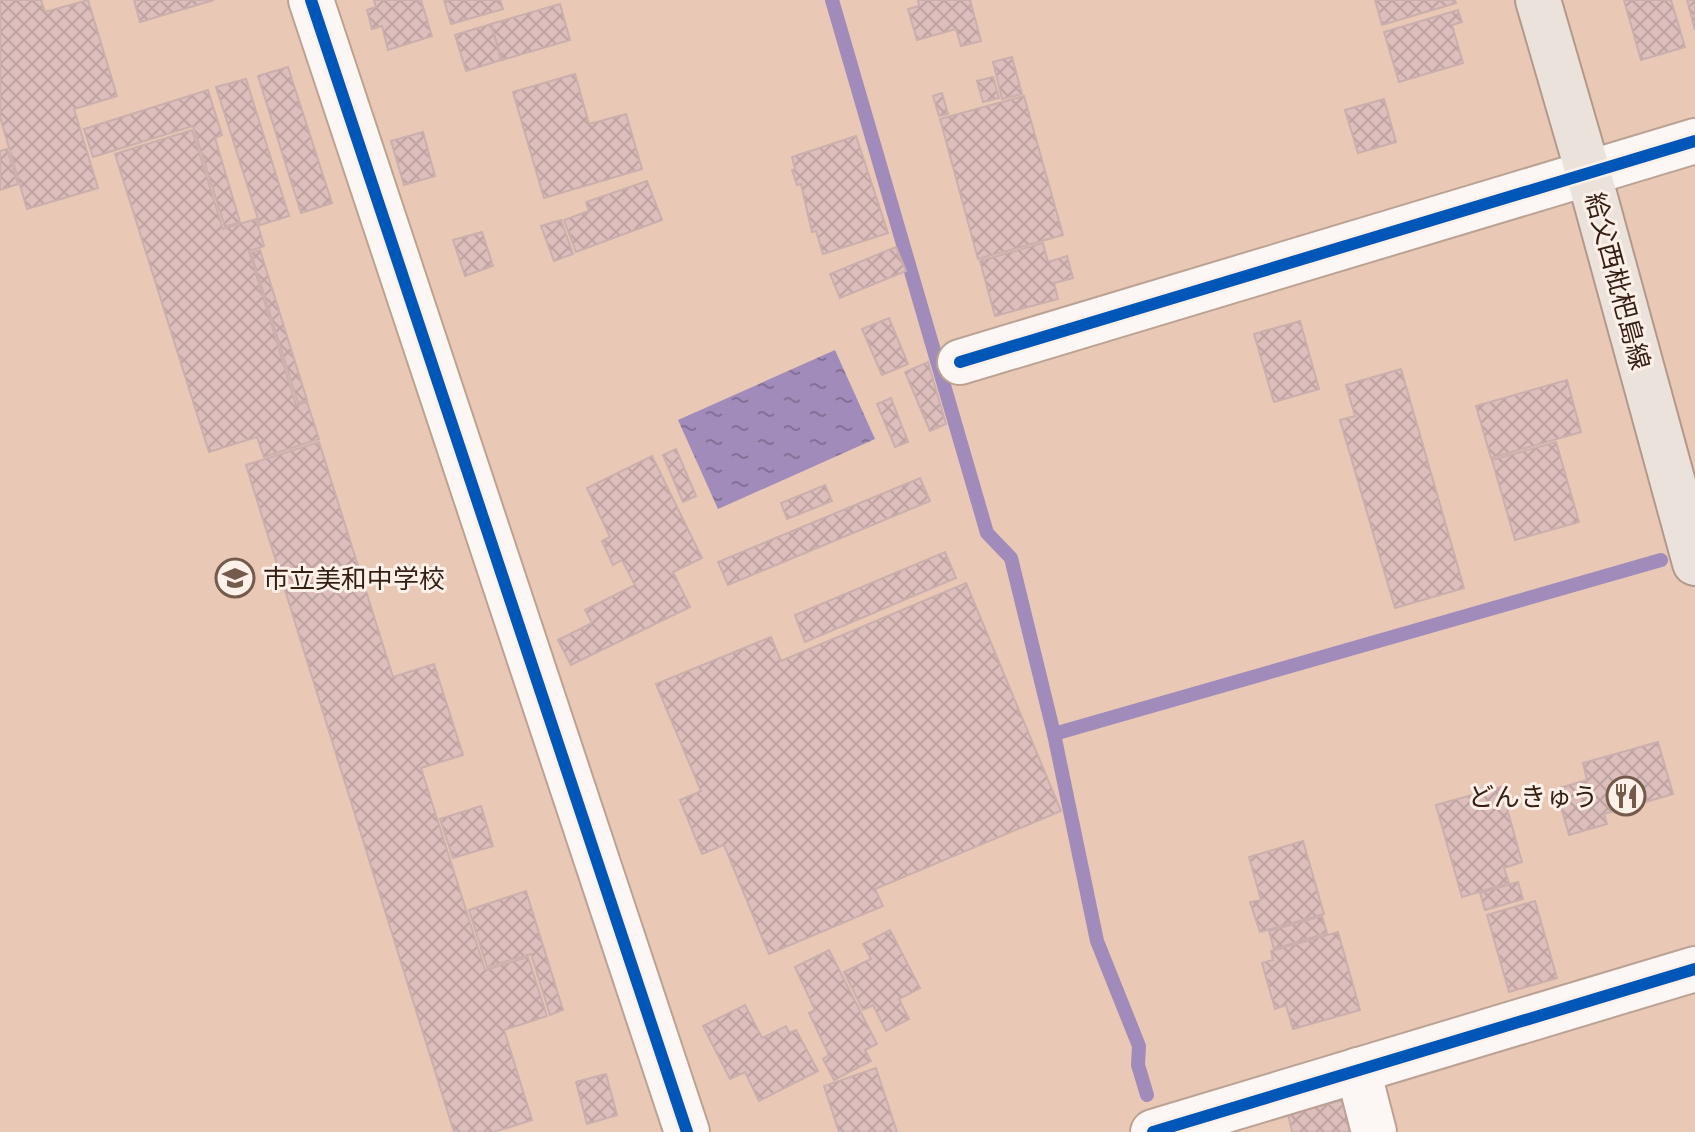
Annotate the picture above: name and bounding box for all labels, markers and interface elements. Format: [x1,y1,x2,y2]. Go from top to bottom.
street label: 給父西枇杷島線 [1579,189,1657,373]
school or university icon: 市立美和中学校 [214,557,256,599]
place label: 市立美和中学校 [263,563,445,594]
restaurant icon: どんきゅう [1605,775,1647,817]
place label: どんきゅう [1468,781,1598,812]

